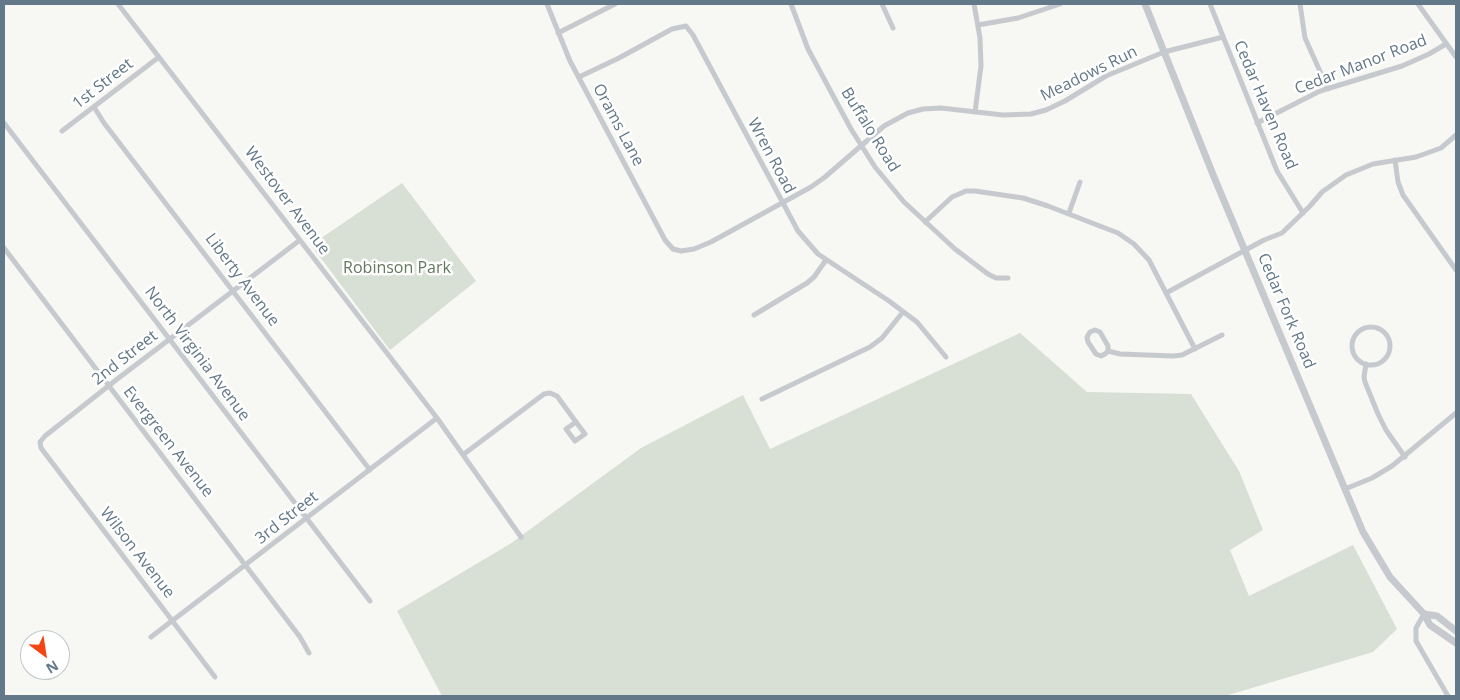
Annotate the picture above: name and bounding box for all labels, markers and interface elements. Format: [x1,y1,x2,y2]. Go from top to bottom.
street label: Cedar Manor Road [1292,31,1430,99]
street label: Cedar Haven Road [1229,38,1301,172]
street label: Meadows Run [1037,42,1141,106]
street label: 1st Street [69,54,137,114]
street label: Orams Lane [588,81,648,169]
street label: Buffalo Road [836,84,904,176]
street label: Wren Road [743,115,799,197]
street label: Westover Avenue [240,143,334,259]
street label: Liberty Avenue [201,230,283,330]
street label: Cedar Fork Road [1253,250,1319,372]
park label: Robinson Park [343,258,451,278]
street label: North Virginia Avenue [140,283,254,425]
street label: 2nd Street [89,327,161,389]
street label: Evergreen Avenue [119,383,217,501]
street label: 3rd Street [252,488,322,548]
street label: Wilson Avenue [96,504,178,602]
north arrow [20,630,70,680]
text: N [43,656,62,679]

